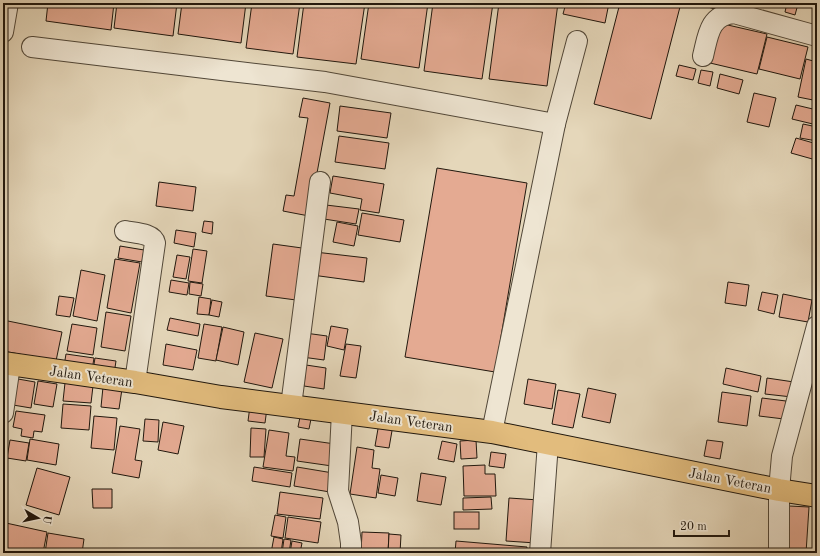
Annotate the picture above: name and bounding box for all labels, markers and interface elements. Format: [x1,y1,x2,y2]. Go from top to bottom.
street label: Jalan Veteran [48,364,134,390]
street label: Jalan Veteran [368,409,454,435]
street label: Jalan Veteran [687,466,773,496]
north arrow [18,498,58,538]
scale bar [674,512,729,538]
text: U [40,514,53,525]
text: 20 m [680,521,707,533]

